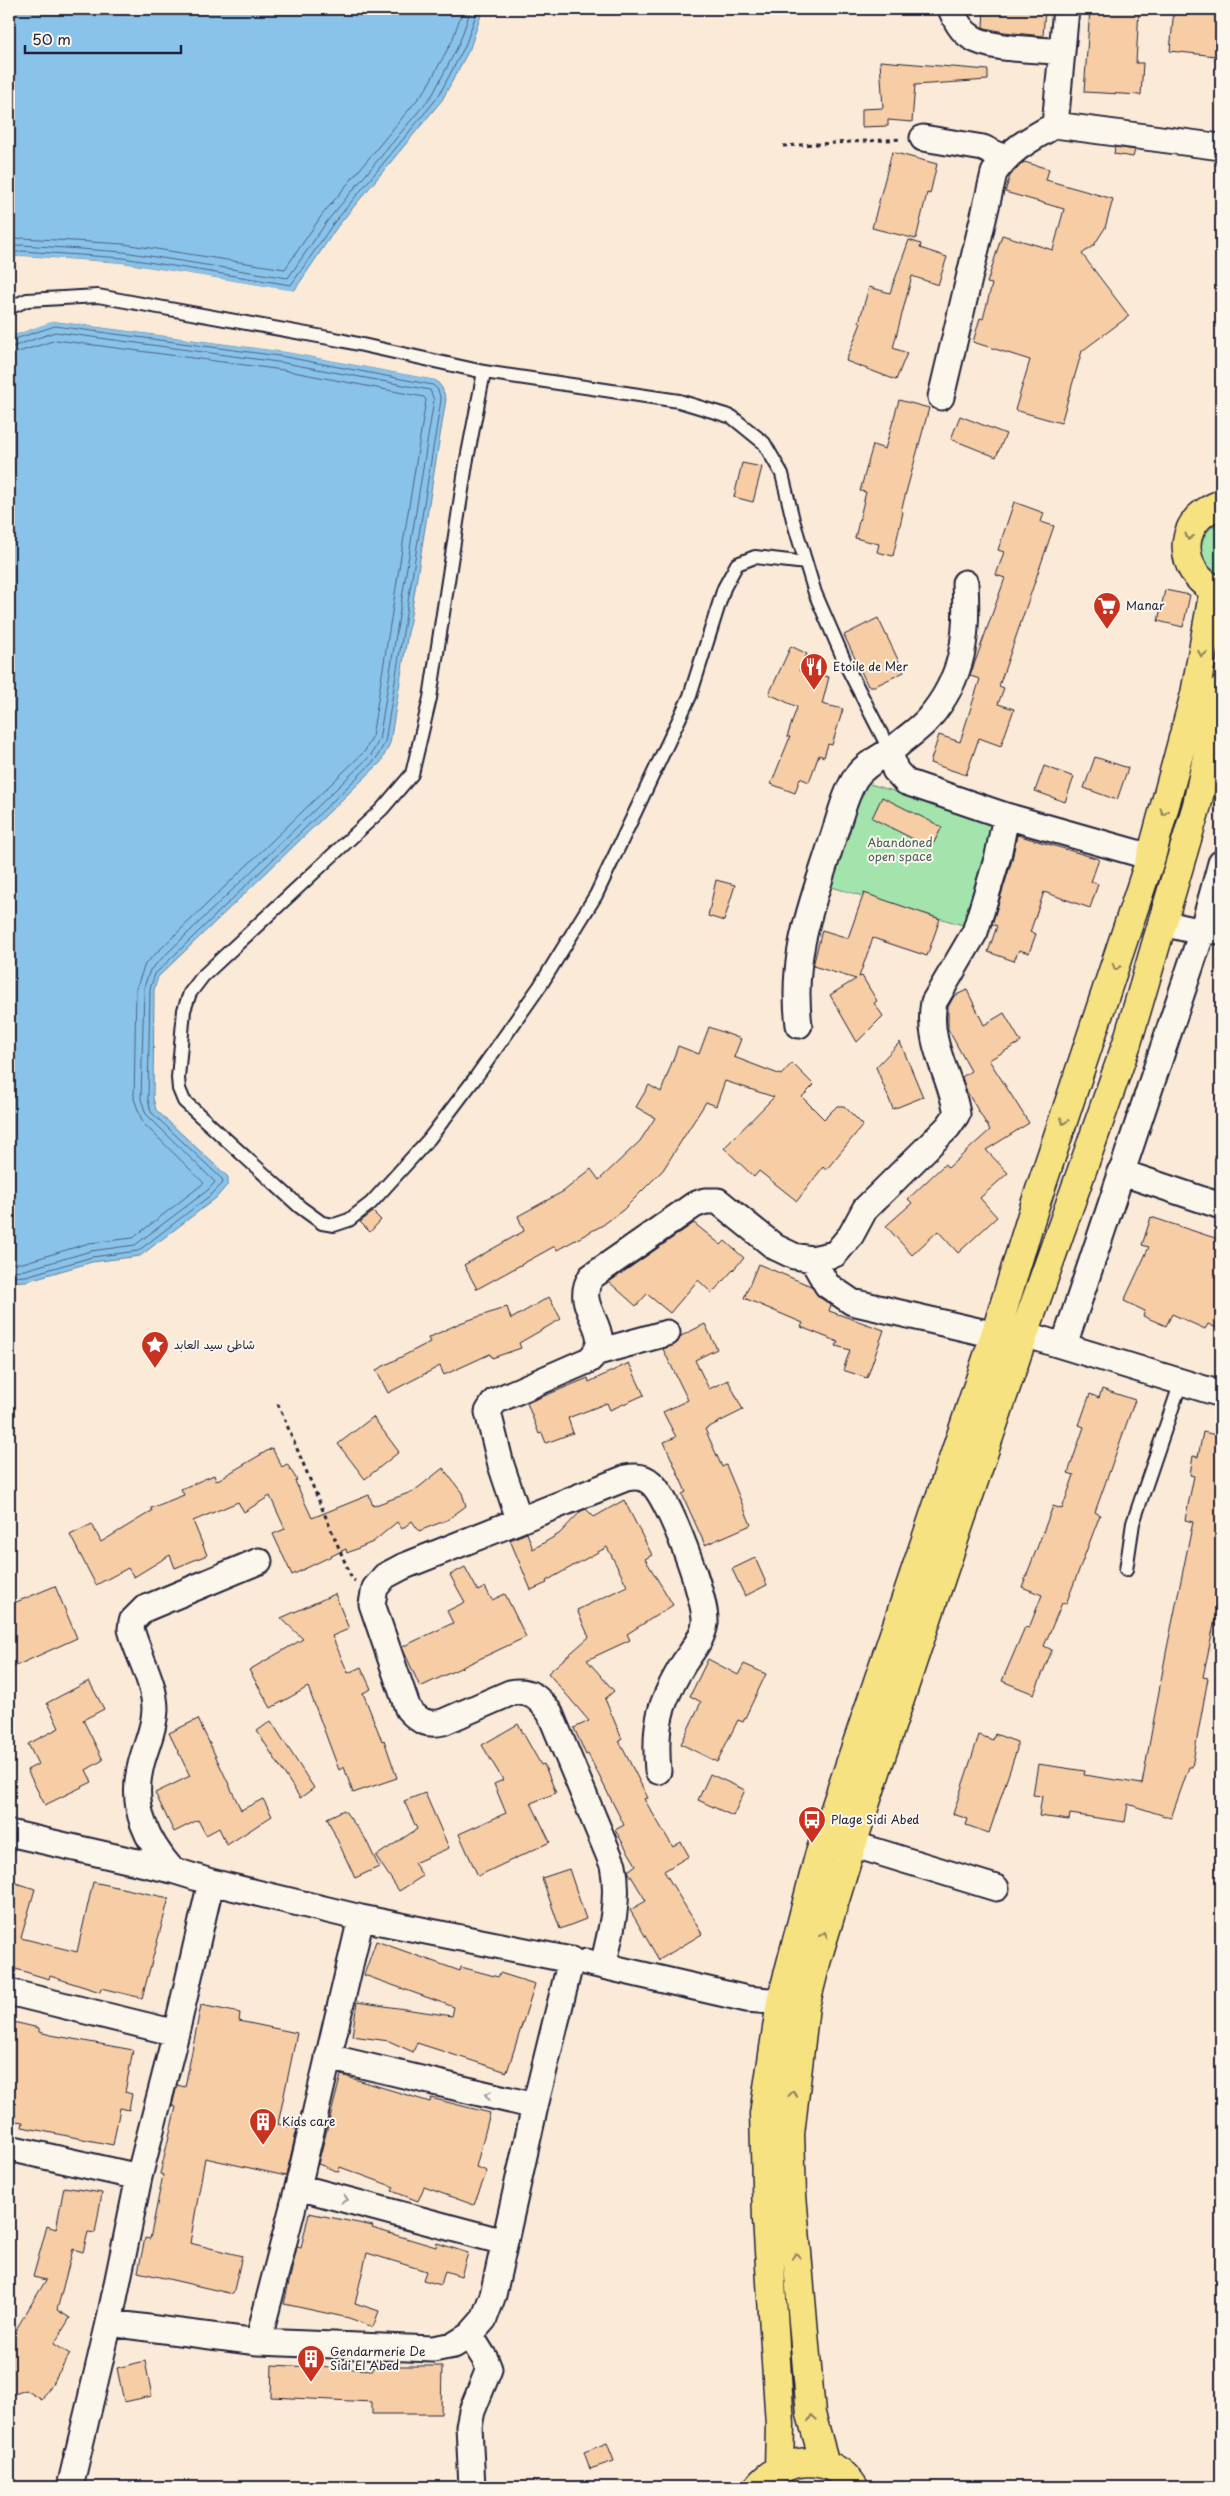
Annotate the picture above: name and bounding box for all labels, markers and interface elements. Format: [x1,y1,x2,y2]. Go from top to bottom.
scale bar [25,22,181,54]
text: 50 m [32,27,71,50]
one-way arrow [1184,532,1195,541]
supermarket icon: Manar [1092,591,1122,630]
place label: Manar [1126,596,1165,614]
one-way arrow [1197,650,1208,659]
restaurant icon: Etoile de Mer [799,652,829,691]
place label: Etoile de Mer [833,657,909,675]
one-way arrow [1160,808,1170,816]
park label: Abandoned open space [867,833,933,865]
one-way arrow [1111,963,1121,971]
one-way arrow [1060,1117,1070,1125]
place icon: شاطئ سيد العابد [140,1330,170,1369]
place label: شاطئ سيد العابد [174,1335,255,1353]
bus stop icon: Plage Sidi Abed [797,1805,827,1844]
place label: Plage Sidi Abed [831,1810,919,1828]
one-way arrow [819,1931,829,1939]
one-way arrow [788,2089,799,2097]
one-way arrow [483,2090,492,2101]
building icon: Kids care [248,2107,278,2146]
place label: Kids care [282,2112,335,2130]
one-way arrow [340,2193,349,2204]
one-way arrow [791,2252,802,2260]
place label: Gendarmerie De Sidi El Abed [330,2342,426,2374]
building icon: Gendarmerie De Sidi El Abed [296,2344,326,2383]
one-way arrow [808,2413,818,2422]

